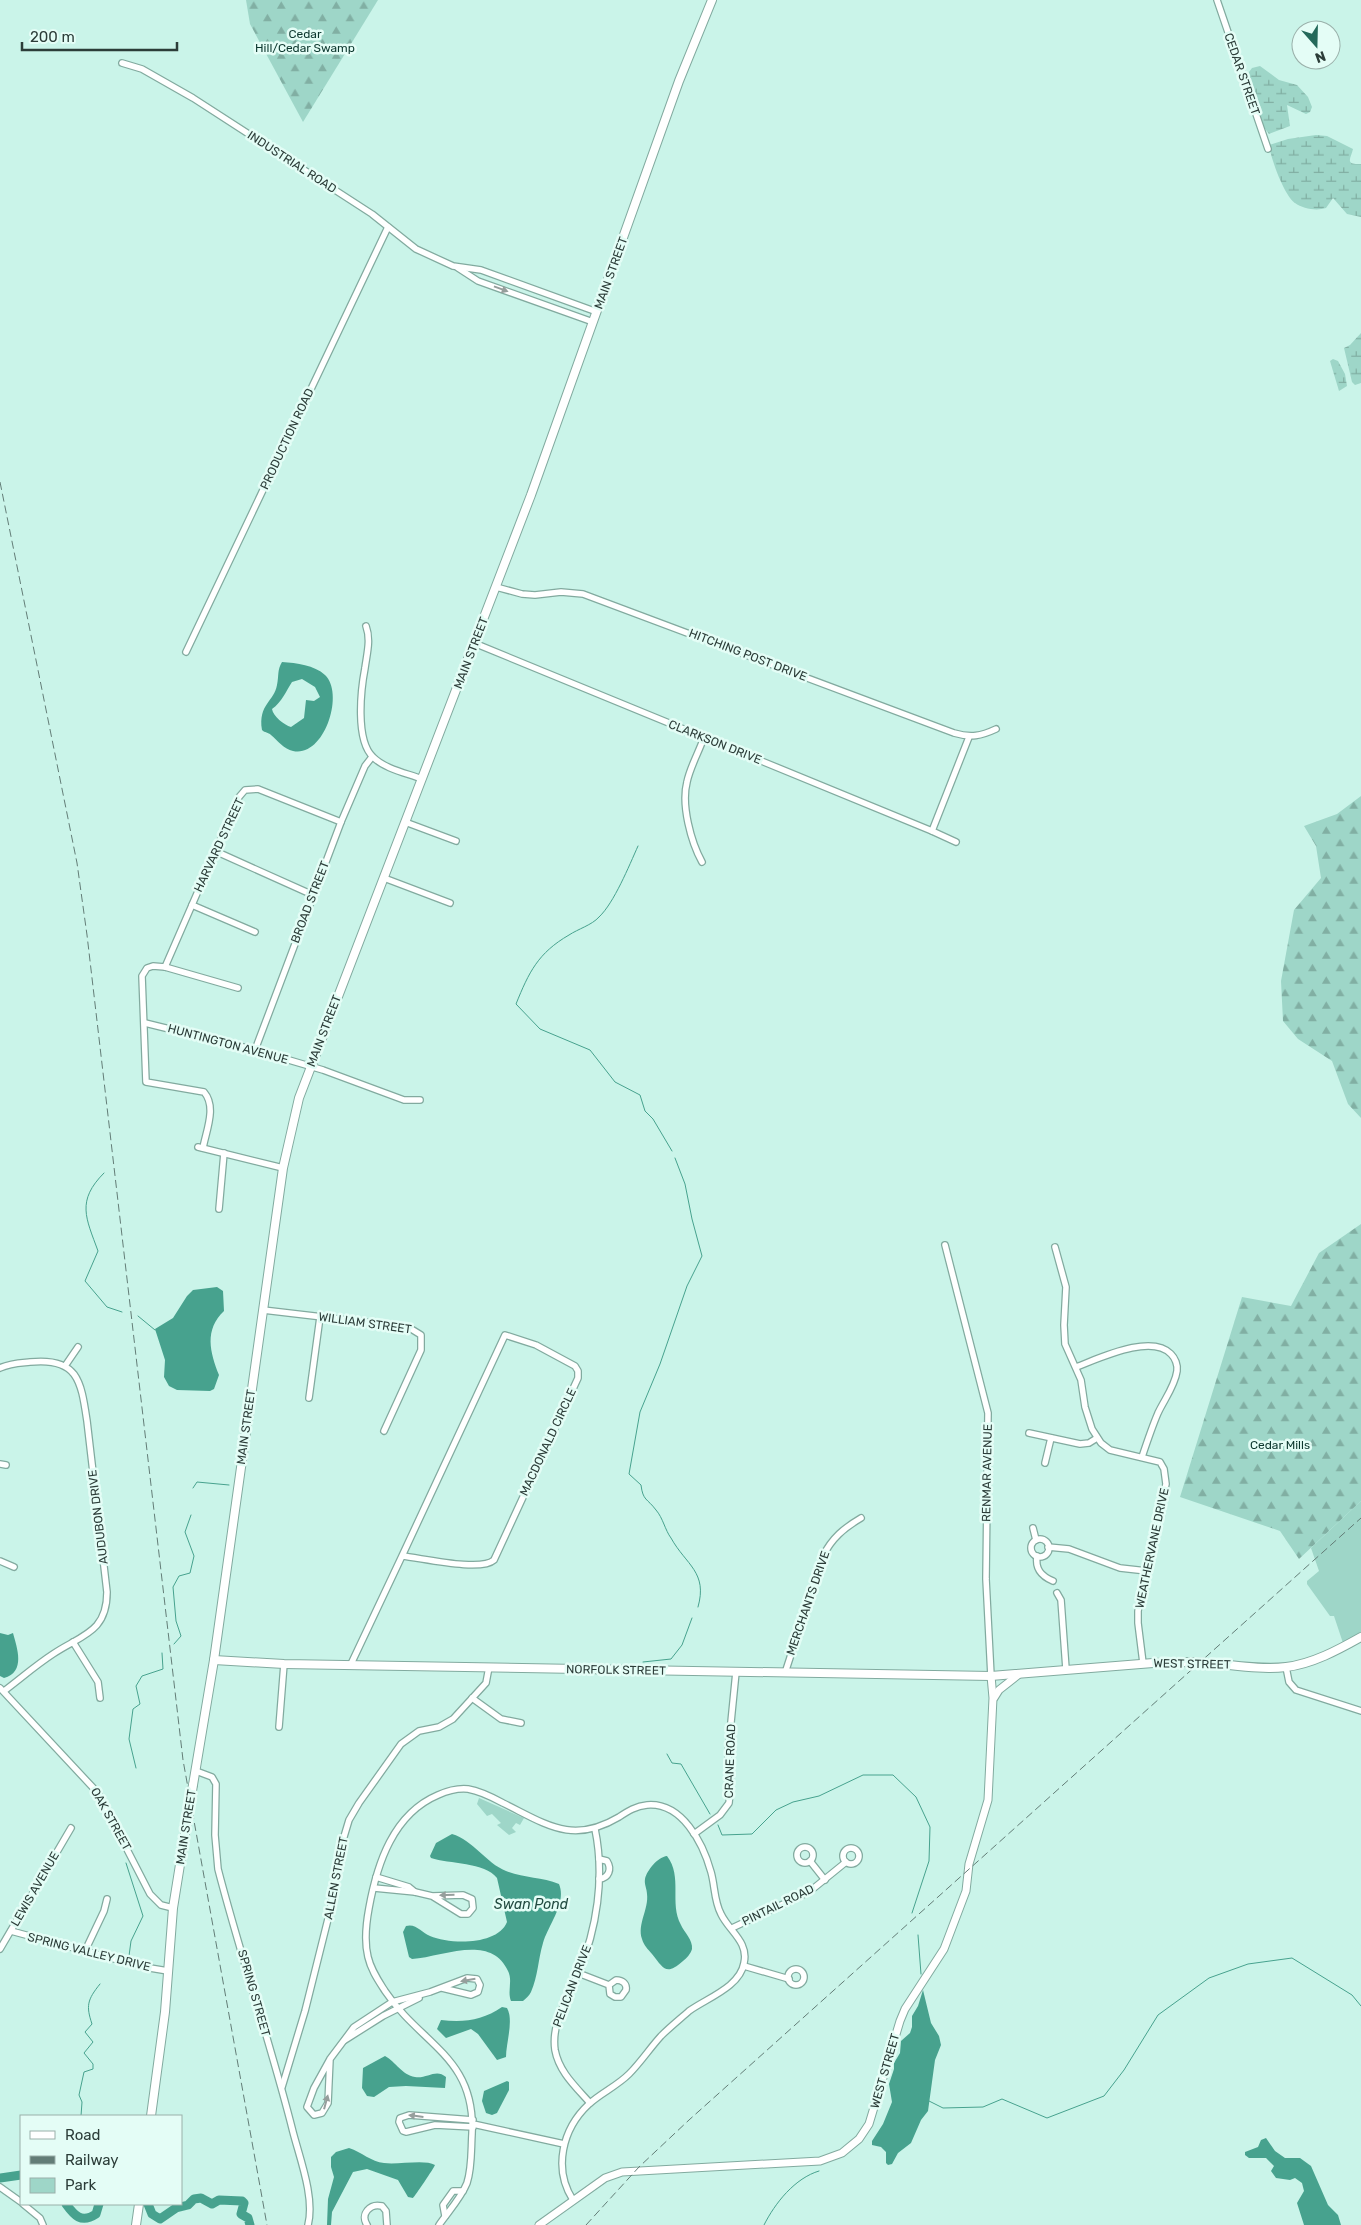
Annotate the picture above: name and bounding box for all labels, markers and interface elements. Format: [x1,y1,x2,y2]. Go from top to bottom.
scale bar [22,20,178,52]
north arrow [1291,20,1341,70]
park label: Cedar Hill/Cedar Swamp [255,27,355,55]
text: 200 m [30,28,75,46]
street label: CEDAR STREET [1221,31,1263,117]
text: N [1313,47,1328,66]
street label: INDUSTRIAL ROAD [245,128,339,196]
street label: MAIN STREET [591,235,631,311]
one-way arrow [494,285,509,293]
street label: PRODUCTION ROAD [257,386,317,492]
street label: MAIN STREET [451,615,491,691]
street label: HITCHING POST DRIVE [687,626,809,684]
street label: CLARKSON DRIVE [666,717,764,767]
street label: HARVARD STREET [191,796,247,894]
street label: BROAD STREET [288,859,332,945]
street label: MAIN STREET [304,993,344,1069]
street label: HUNTINGTON AVENUE [166,1021,290,1067]
street label: WILLIAM STREET [318,1310,412,1336]
street label: MACDONALD CIRCLE [517,1386,579,1498]
street label: MAIN STREET [234,1388,258,1466]
street label: RENMAR AVENUE [979,1424,995,1522]
park label: Cedar Mills [1250,1438,1310,1452]
street label: AUDUBON DRIVE [85,1469,111,1565]
street label: WEATHERVANE DRIVE [1132,1486,1172,1610]
street label: MERCHANTS DRIVE [784,1549,832,1657]
street label: WEST STREET [1153,1656,1231,1672]
street label: NORFOLK STREET [566,1662,666,1678]
street label: CRANE ROAD [722,1723,738,1799]
street label: OAK STREET [88,1785,134,1853]
street label: MAIN STREET [173,1788,199,1866]
street label: ALLEN STREET [321,1835,351,1920]
street label: LEWIS AVENUE [8,1849,62,1929]
street label: PINTAIL ROAD [740,1882,816,1928]
one-way arrow [439,1891,455,1899]
water label: Swan Pond [494,1896,569,1913]
street label: SPRING VALLEY DRIVE [26,1930,152,1974]
street label: PELICAN DRIVE [550,1943,594,2029]
street label: SPRING STREET [235,1948,273,2038]
one-way arrow [459,1976,475,1984]
street label: WEST STREET [868,2032,902,2110]
one-way arrow [322,2094,330,2110]
one-way arrow [408,2112,424,2120]
legend [20,2115,182,2205]
text: Road [65,2126,101,2144]
text: Railway [65,2151,119,2169]
text: Park [65,2176,96,2194]

